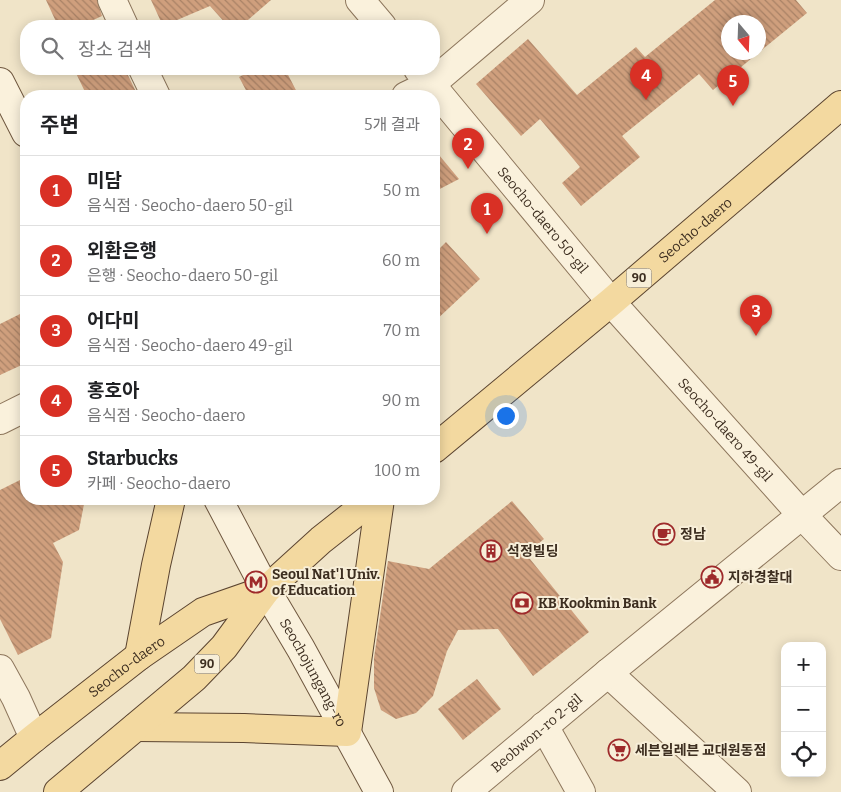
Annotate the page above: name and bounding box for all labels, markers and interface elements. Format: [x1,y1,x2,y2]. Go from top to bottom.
north arrow [721,15,766,60]
search box [20,20,440,75]
icon: search [38,34,66,62]
text: 장소 검색 [78,38,152,61]
pin: 4 [630,59,662,100]
pin: 5 [717,65,749,106]
text: 주변 [40,112,79,138]
text: 5개 결과 [364,115,420,134]
pin: 2 [452,128,484,169]
street label: Seocho-daero 50-gil [494,164,592,277]
text: 미담 [87,169,122,192]
text: 1 [53,181,59,200]
text: 50 m [383,181,420,200]
pin: 1 [471,193,503,234]
street label: Seocho-daero [655,194,736,266]
text: 음식점 · Seocho-daero 50-gil [87,196,293,215]
text: 외환은행 [87,239,157,262]
text: 2 [51,251,61,270]
text: 60 m [382,251,420,270]
text: 은행 · Seocho-daero 50-gil [87,266,278,285]
road number: 90 [626,268,652,288]
pin: 3 [740,295,772,336]
text: 어다미 [87,309,139,332]
text: 3 [51,321,61,340]
text: 70 m [384,321,420,340]
text: 음식점 · Seocho-daero 49-gil [87,336,293,355]
street label: Seocho-daero 49-gil [674,375,776,485]
text: 홍호아 [87,379,139,402]
text: 4 [51,391,61,410]
text: 90 m [382,391,420,410]
your location [493,403,519,429]
text: 음식점 · Seocho-daero [87,406,245,425]
text: Starbucks [87,447,178,470]
text: 5 [52,461,60,480]
text: 100 m [375,461,420,480]
text: 카페 · Seocho-daero [87,474,231,493]
cafe icon: 정남 [652,522,676,546]
place label: 정남 [680,526,706,543]
building icon: 석정빌딩 [479,539,503,563]
place label: 석정빌딩 [507,543,559,560]
public building icon: 지하경찰대 [700,565,724,589]
place label: Seoul Nat'l Univ. of Education [272,566,380,599]
place label: 지하경찰대 [728,569,792,586]
metro station icon: Seoul Nat'l Univ. of Education [244,570,268,594]
bank icon: KB Kookmin Bank [510,591,534,615]
place label: KB Kookmin Bank [538,595,657,612]
street label: Seochojungang-ro [276,616,350,730]
street label: Seocho-daero [85,633,168,701]
map controls [781,642,826,777]
button: + [781,642,826,687]
road number: 90 [194,654,220,674]
button: − [781,687,826,732]
street label: Beobwon-ro 2-gil [488,690,586,776]
button: locate [781,732,826,777]
supermarket icon: 세븐일레븐 교대원동점 [607,738,631,762]
place label: 세븐일레븐 교대원동점 [635,742,766,759]

